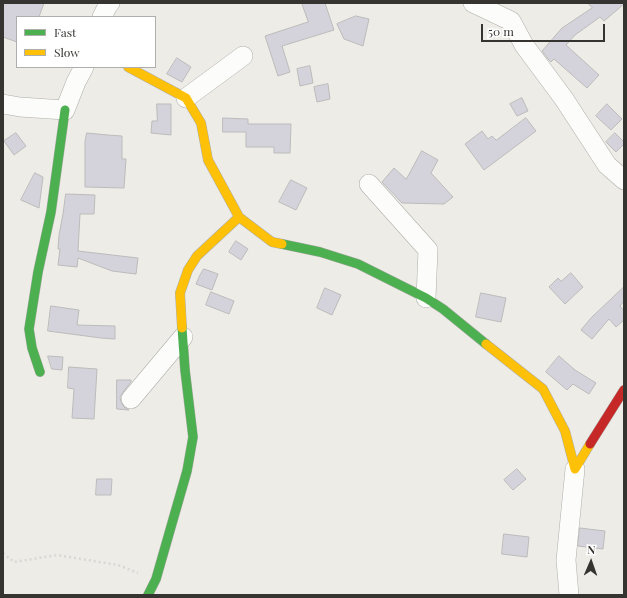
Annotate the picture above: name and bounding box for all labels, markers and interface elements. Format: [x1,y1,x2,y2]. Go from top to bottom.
legend [16,16,156,68]
scale bar [483,16,607,42]
text: 50 m [488,23,514,39]
text: Fast [54,24,76,40]
text: Slow [54,44,80,60]
north arrow [571,542,611,582]
text: N [587,542,596,557]

